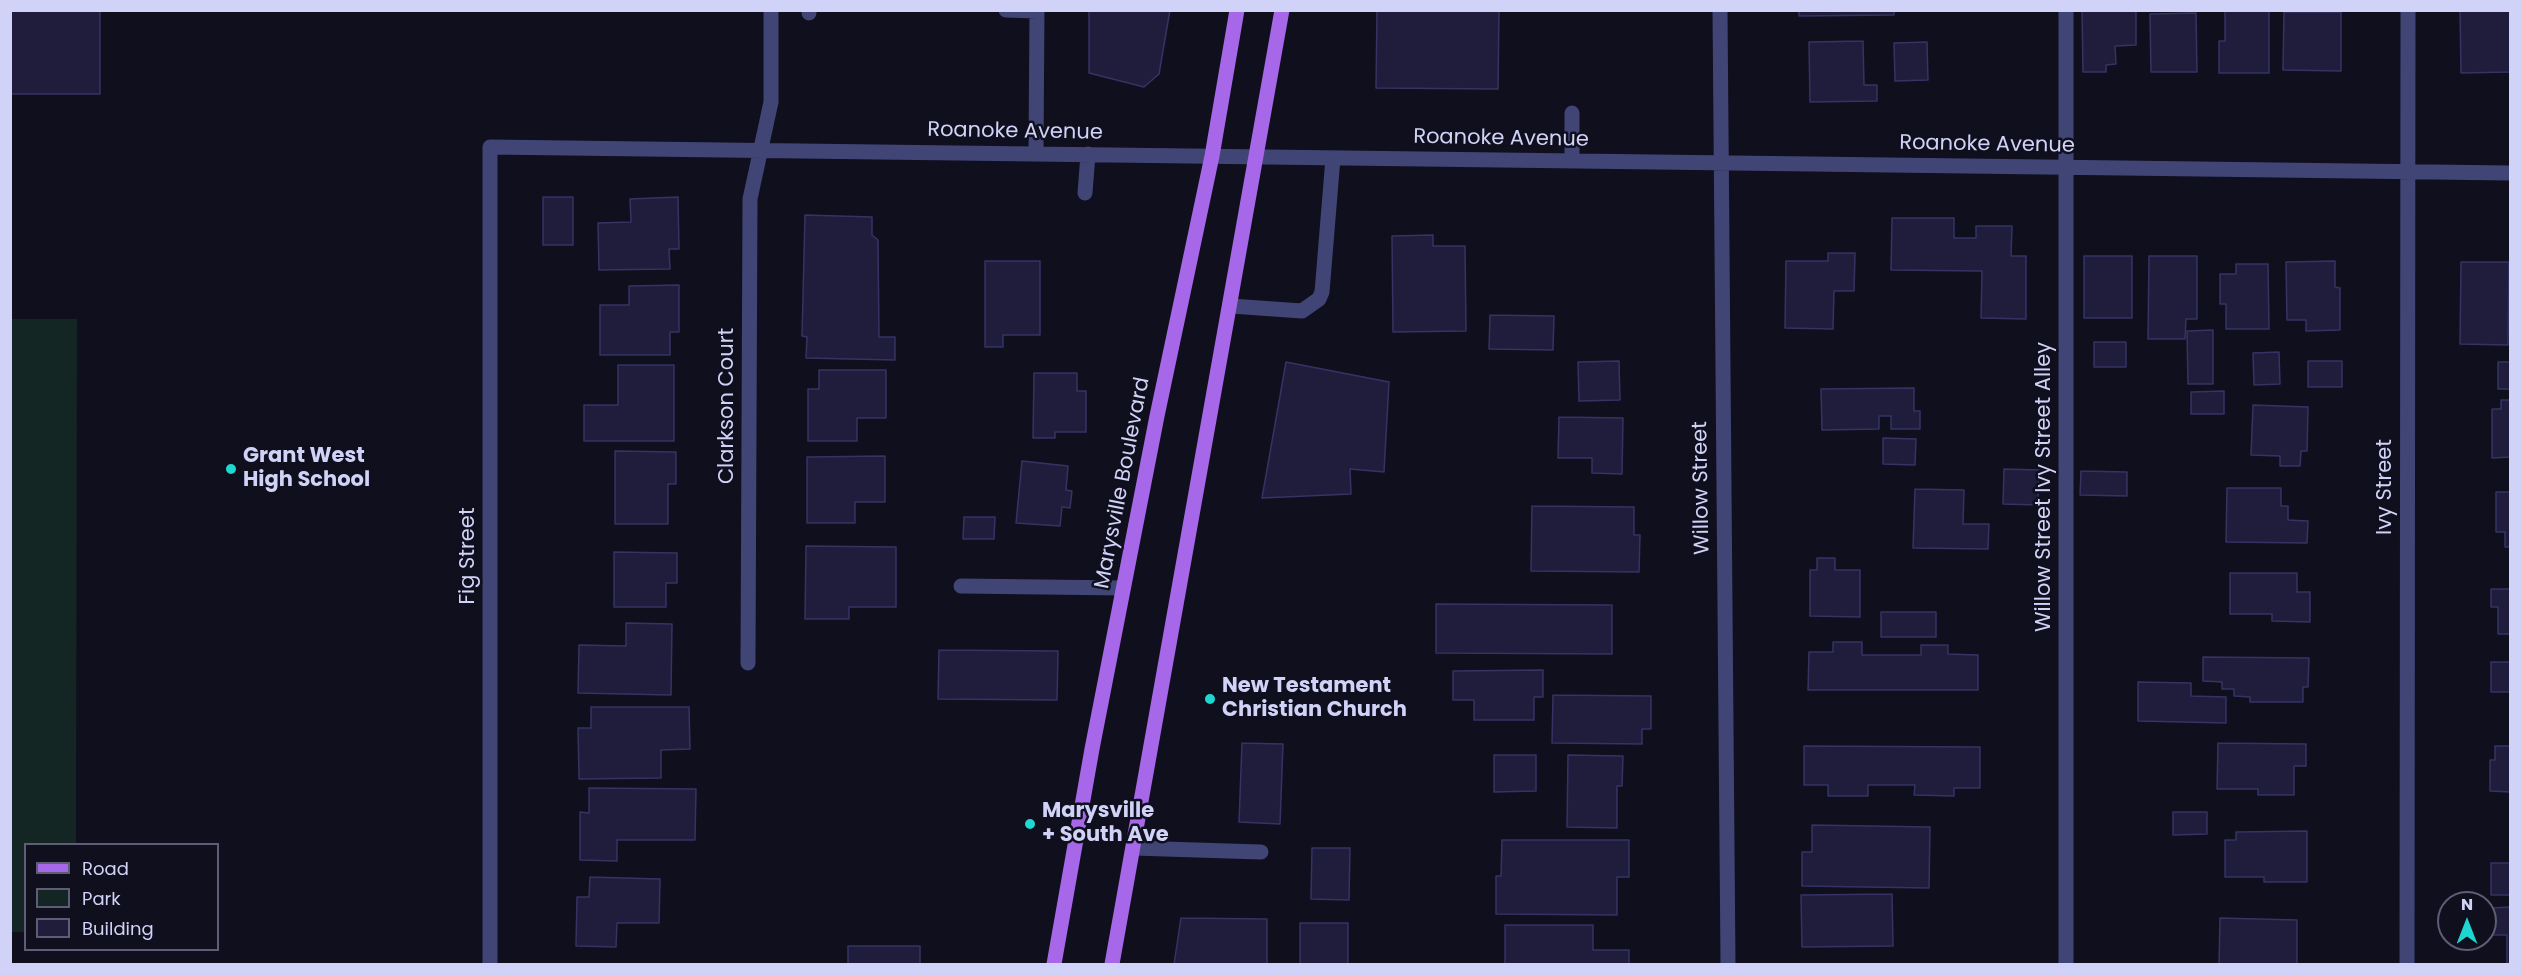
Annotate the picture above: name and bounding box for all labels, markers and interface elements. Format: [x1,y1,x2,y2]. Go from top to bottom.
street label: Roanoke Avenue [927,118,1103,146]
street label: Roanoke Avenue [1413,125,1589,153]
street label: Roanoke Avenue [1899,131,2075,159]
street label: Clarkson Court [715,328,741,484]
street label: Willow Street Ivy Street Alley [2032,342,2058,632]
street label: Marysville Boulevard [1090,375,1156,591]
street label: Willow Street [1688,421,1716,555]
street label: Ivy Street [2373,439,2399,535]
place label: Grant West High School [243,444,370,494]
marker: Grant West High School [224,462,238,476]
street label: Fig Street [456,507,482,605]
place label: New Testament Christian Church [1222,674,1407,724]
marker: New Testament Christian Church [1203,692,1217,706]
place label: Marysville + South Ave [1042,799,1169,849]
marker: Marysville + South Ave [1023,817,1037,831]
legend [24,843,219,951]
text: Road [82,856,129,881]
text: Park [82,886,121,911]
north arrow [2437,891,2497,951]
text: N [2461,893,2473,916]
text: Building [82,916,154,941]

